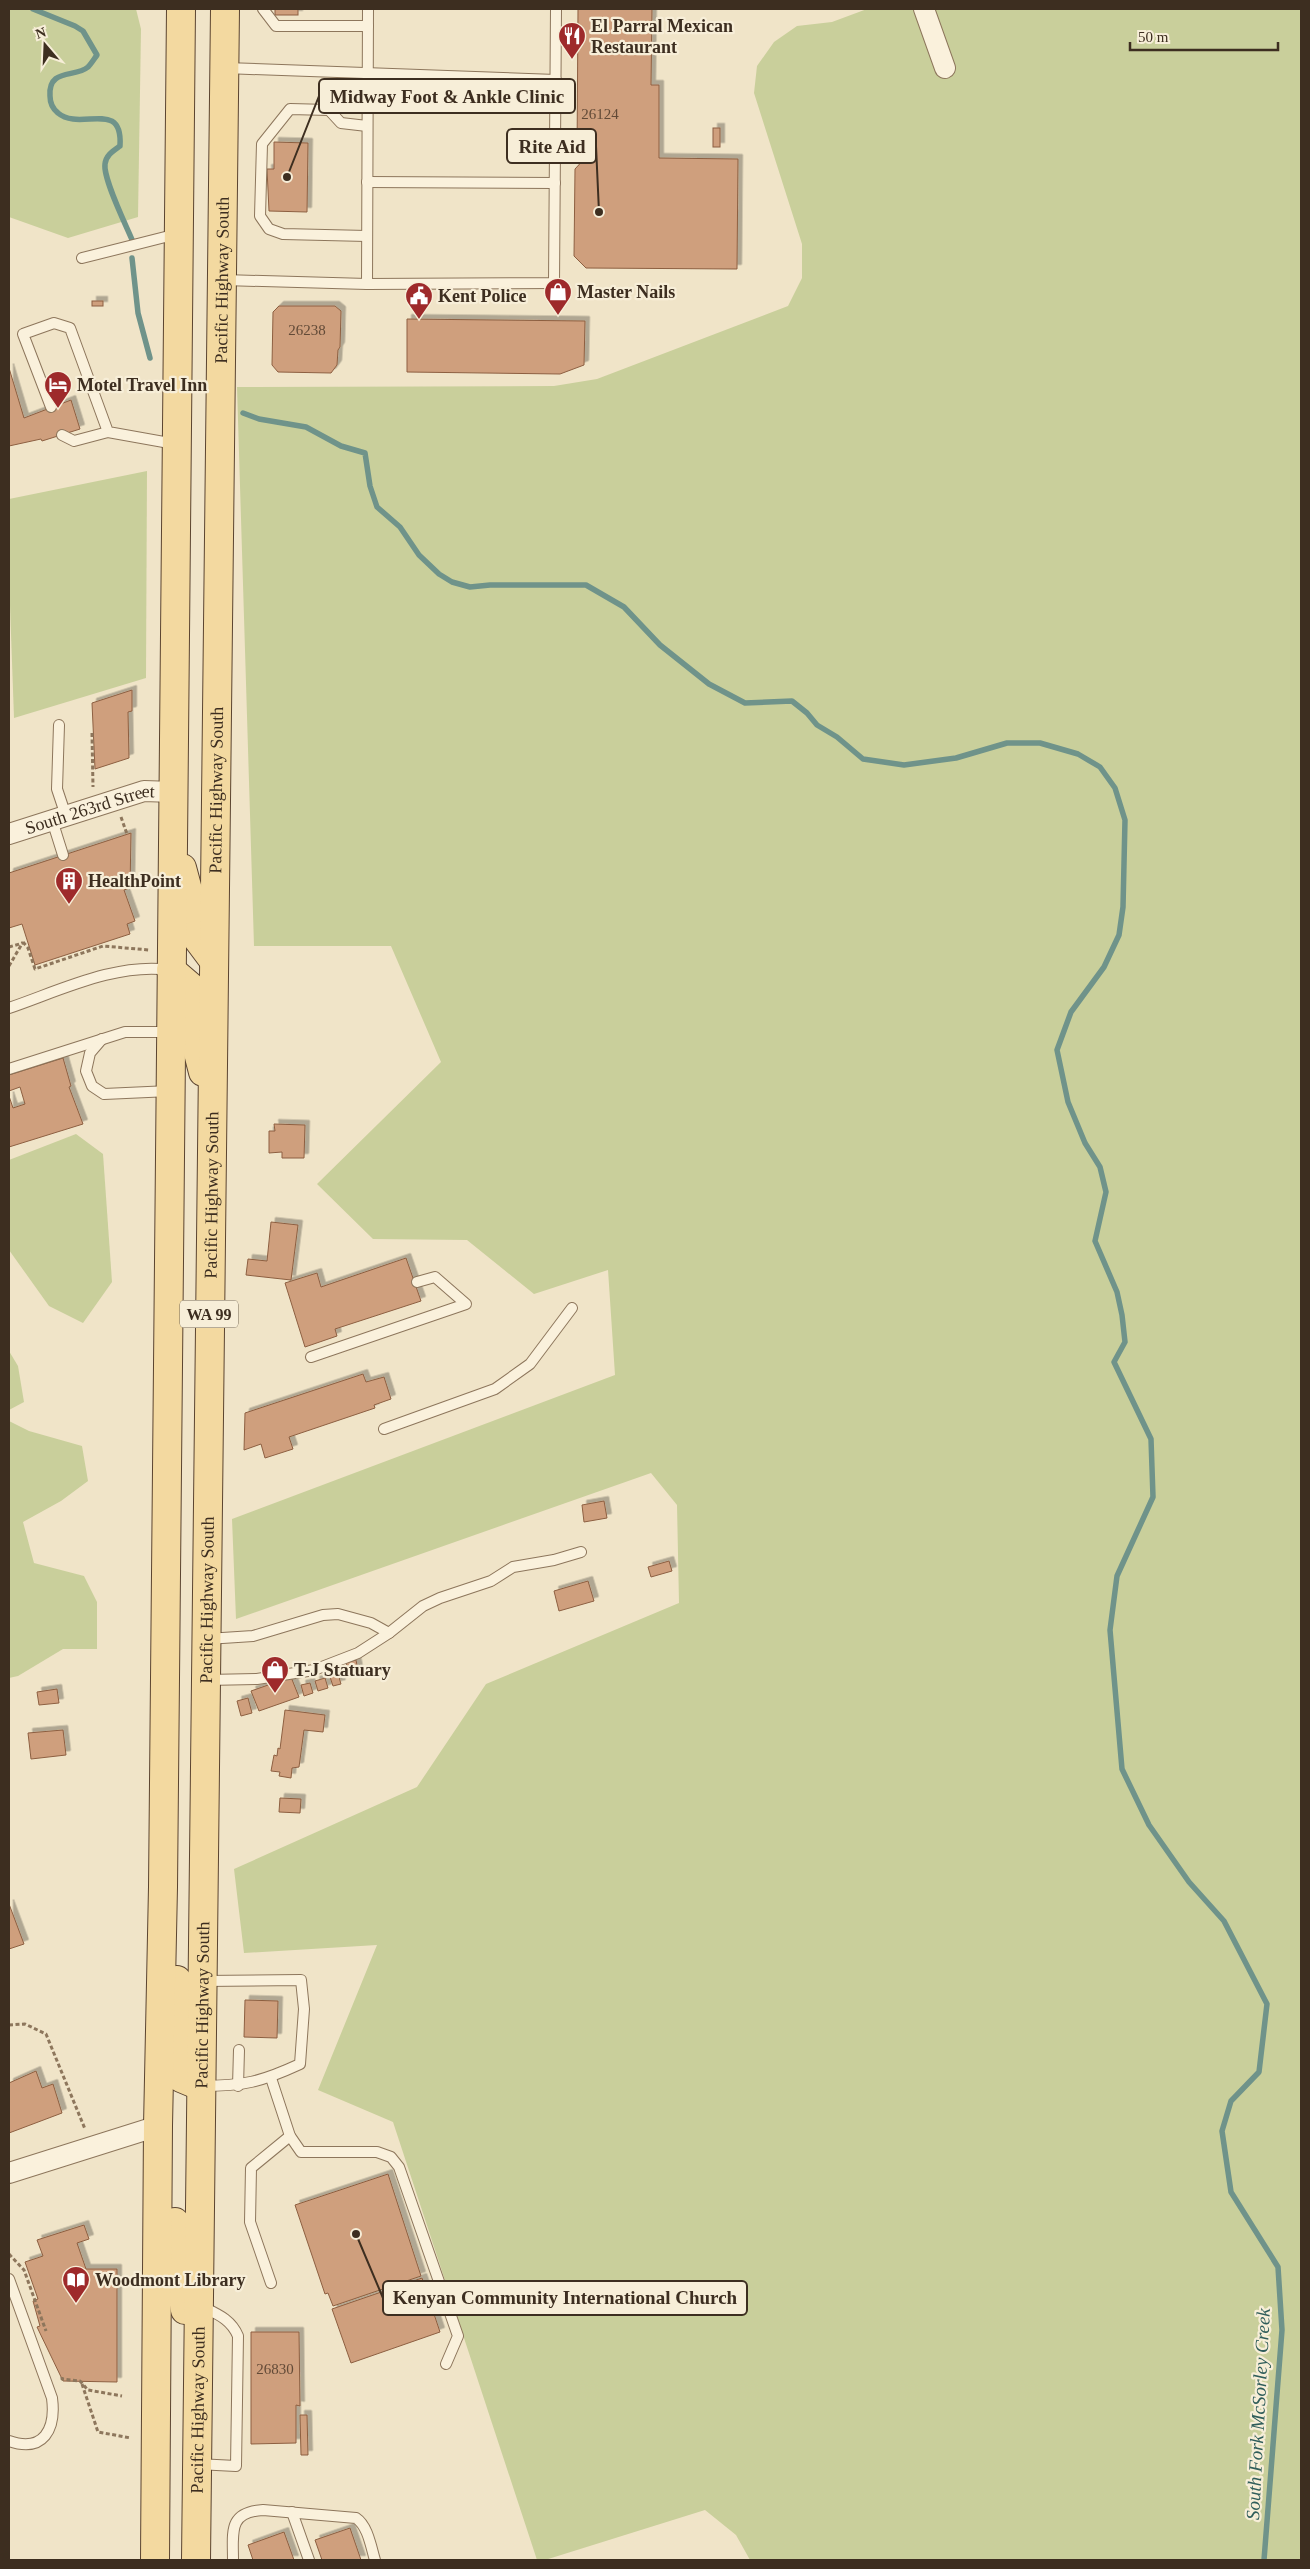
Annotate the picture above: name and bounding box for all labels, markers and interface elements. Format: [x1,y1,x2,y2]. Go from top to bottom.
place label: El Parral Mexican Restaurant [591,16,733,57]
north arrow [20,20,70,70]
scale bar [1130,20,1278,52]
restaurant icon: El Parral Mexican Restaurant [557,21,587,60]
text: N [34,24,48,42]
text: 50 m [1138,29,1169,45]
callout: Midway Foot & Ankle Clinic [319,79,575,113]
text: Midway Foot & Ankle Clinic [330,86,564,107]
house number: 26124 [581,106,619,122]
callout: Rite Aid [507,129,596,163]
text: Rite Aid [518,136,586,157]
street label: Pacific Highway South [211,196,233,364]
shop icon: Master Nails [543,277,573,316]
public building icon: Kent Police [404,281,434,320]
place label: Master Nails [577,282,675,302]
place label: Kent Police [438,286,526,306]
house number: 26238 [288,322,326,338]
hotel icon: Motel Travel Inn [43,370,73,409]
place label: Motel Travel Inn [77,375,207,395]
street label: Pacific Highway South [205,706,227,874]
street label: South 263rd Street [23,781,155,838]
building icon: HealthPoint [54,866,84,905]
place label: HealthPoint [88,871,181,891]
street label: Pacific Highway South [201,1111,222,1279]
road number: WA 99 [180,1300,238,1328]
street label: Pacific Highway South [196,1516,218,1684]
shop icon: T-J Statuary [260,1655,290,1694]
place label: T-J Statuary [294,1660,391,1680]
street label: Pacific Highway South [191,1921,213,2089]
library icon: Woodmont Library [61,2265,91,2304]
place label: Woodmont Library [95,2270,246,2290]
callout: Kenyan Community International Church [383,2281,747,2315]
text: Kenyan Community International Church [393,2287,738,2308]
water label: South Fork McSorley Creek [1242,2307,1274,2520]
street label: Pacific Highway South [187,2326,209,2494]
house number: 26830 [256,2361,294,2377]

